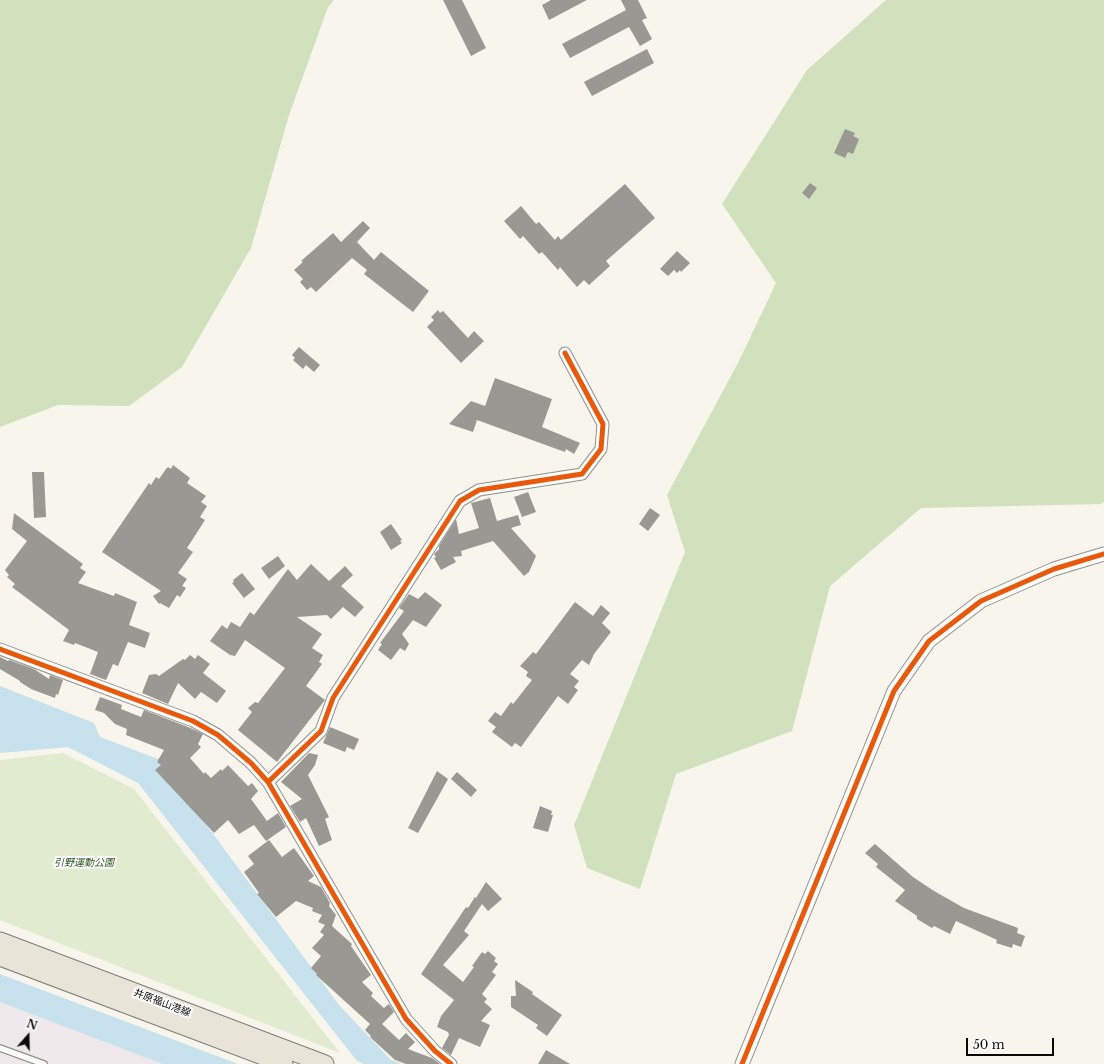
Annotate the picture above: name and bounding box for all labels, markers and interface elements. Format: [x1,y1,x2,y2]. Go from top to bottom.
park label: 引野運動公園 [54,857,114,869]
street label: 井原福山港線 [132,987,192,1019]
north arrow [8,1016,48,1056]
text: N [25,1016,39,1033]
scale bar [968,1030,1056,1056]
text: 50 m [973,1037,1005,1052]

